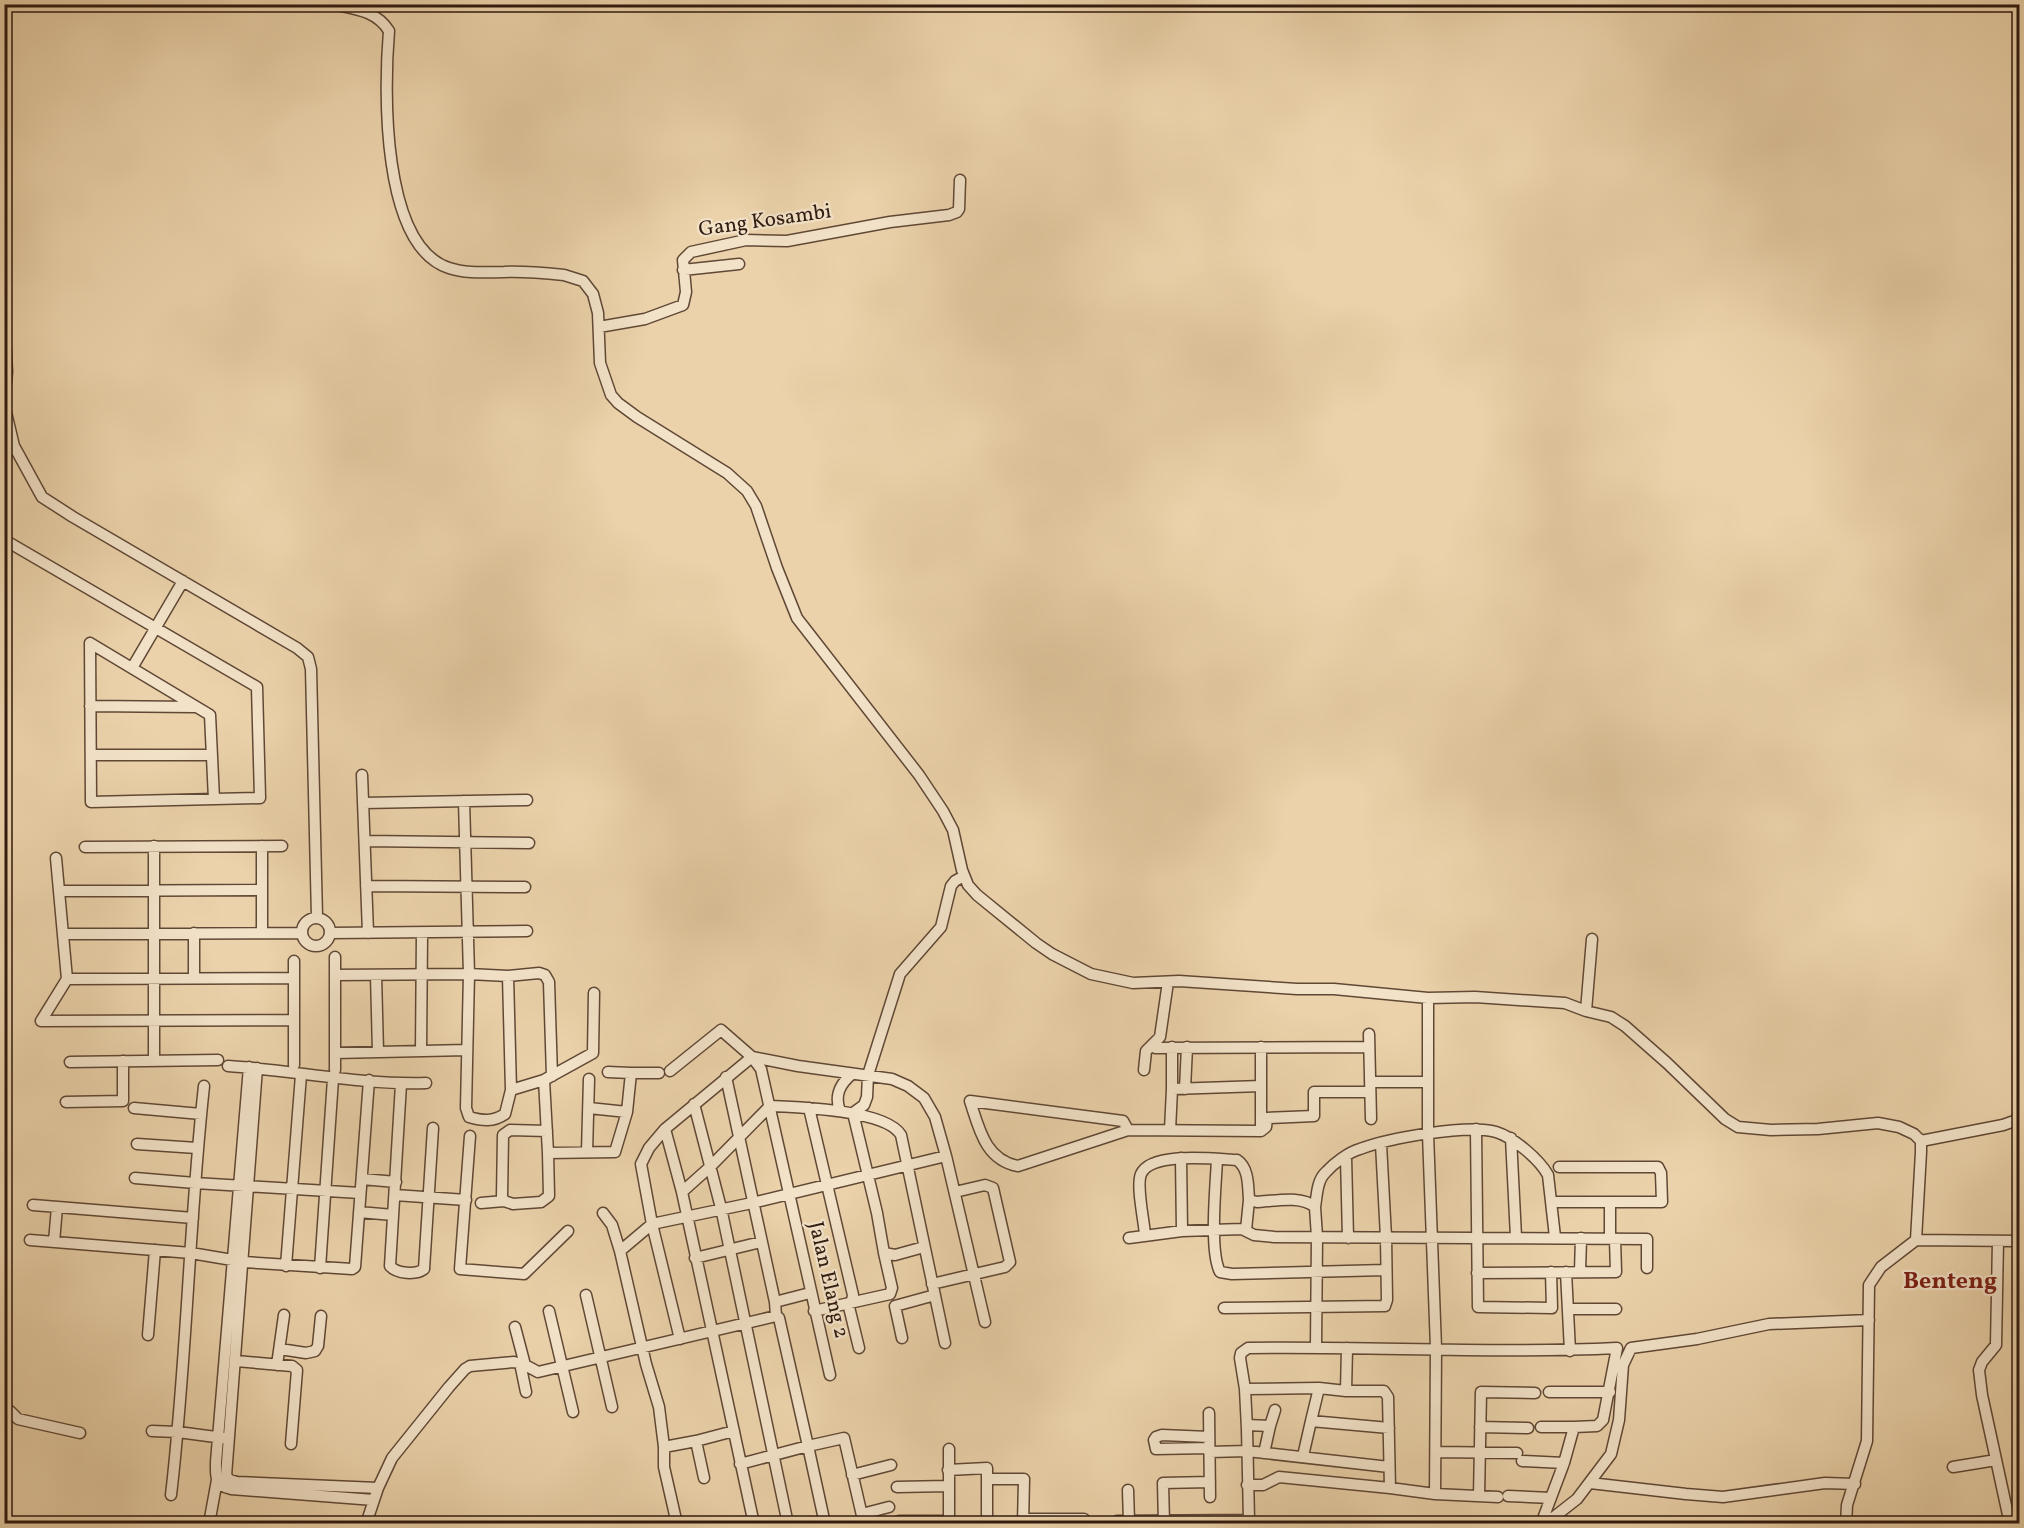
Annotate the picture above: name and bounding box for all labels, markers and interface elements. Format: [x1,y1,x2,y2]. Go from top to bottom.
street label: Gang Kosambi [697,197,833,245]
street label: Jalan Elang 2 [800,1219,856,1341]
district label: Benteng [1903,1265,1997,1299]

